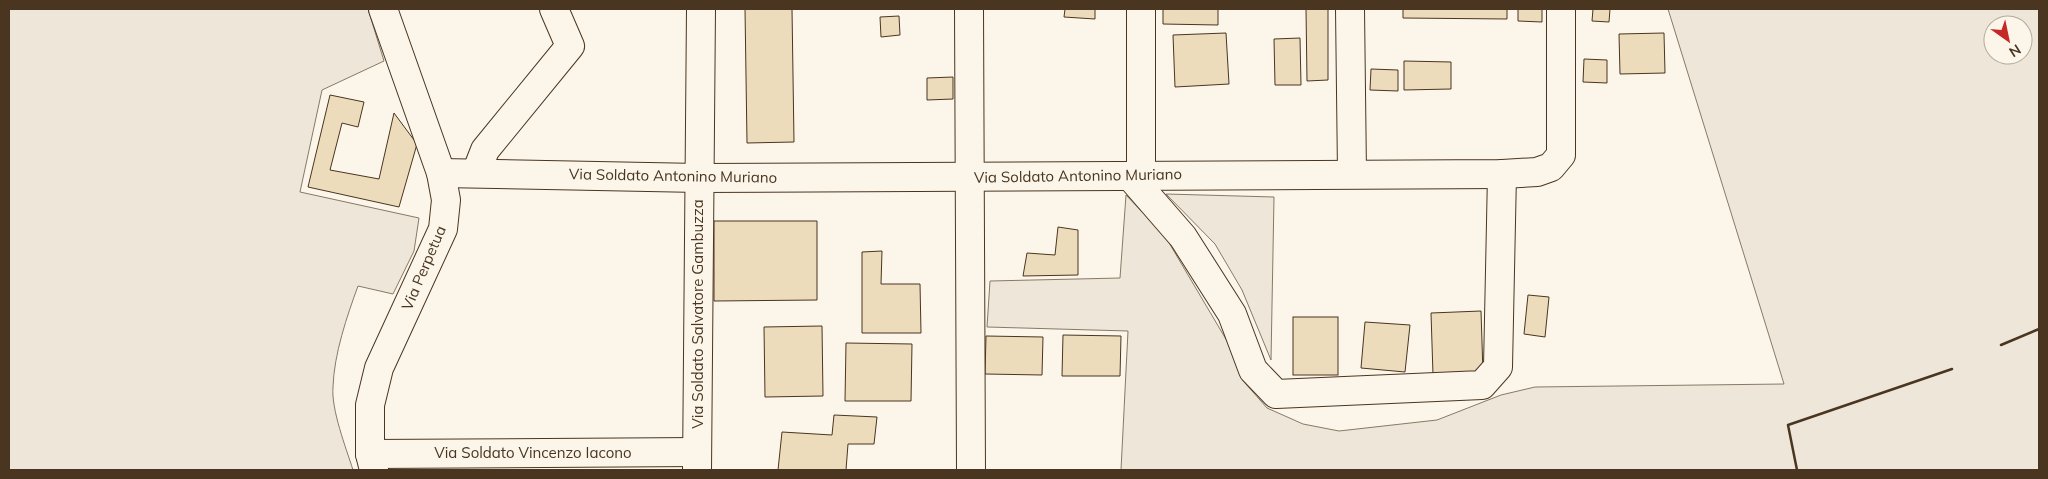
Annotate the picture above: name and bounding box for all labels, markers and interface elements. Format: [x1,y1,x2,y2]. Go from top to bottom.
north arrow [1983,15,2033,65]
text: N [2006,40,2024,61]
street label: Via Soldato Antonino Muriano [569,164,777,187]
street label: Via Soldato Antonino Muriano [974,164,1182,187]
street label: Via Soldato Salvatore Gambuzza [688,199,707,429]
street label: Via Perpetua [397,223,450,313]
street label: Via Soldato Vincenzo Iacono [434,443,632,462]

